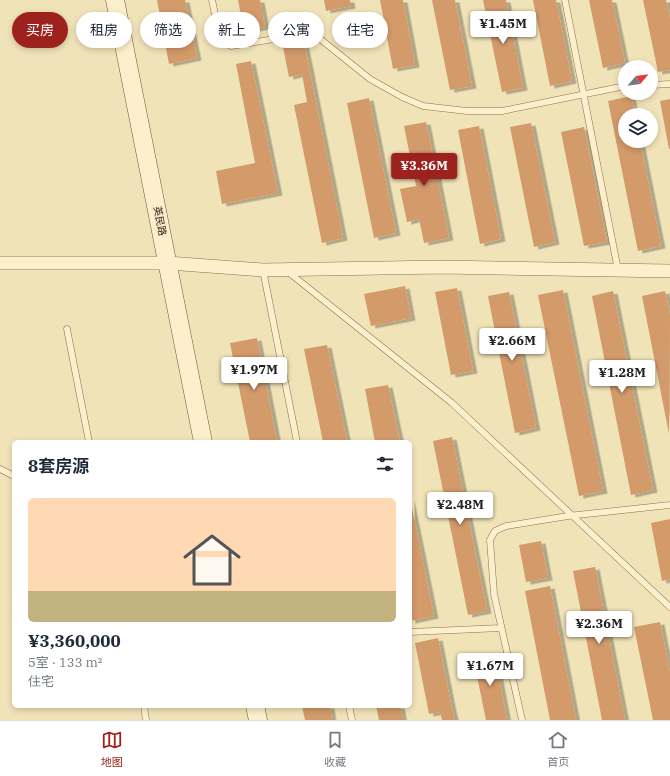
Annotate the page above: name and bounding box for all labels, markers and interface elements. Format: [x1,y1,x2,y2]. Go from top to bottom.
pin: ¥1.45M [470,11,536,45]
chip: 买房 [12,12,68,48]
chip: 租房 [76,12,132,48]
chip: 筛选 [140,12,196,48]
chip: 新上 [204,12,260,48]
chip: 公寓 [268,12,324,48]
chip: 住宅 [332,12,388,48]
text: ¥1.45M [479,15,527,32]
north arrow [618,60,658,100]
map controls [618,60,658,148]
button: layers [618,108,658,148]
pin: ¥3.36M [391,153,457,187]
text: ¥3.36M [400,157,448,174]
street label: 英民路 [151,205,169,237]
pin: ¥2.66M [479,328,545,362]
text: ¥2.66M [488,332,536,349]
pin: ¥1.97M [221,357,287,391]
pin: ¥1.28M [589,360,655,394]
text: ¥1.97M [230,361,278,378]
text: ¥1.28M [598,364,646,381]
icon: filters [374,453,396,475]
text: 8套房源 [28,455,89,477]
pin: ¥2.48M [427,492,493,526]
text: ¥2.48M [436,496,484,513]
icon: home [176,524,248,596]
pin: ¥2.36M [566,611,632,645]
text: ¥2.36M [575,615,623,632]
text: ¥3,360,000 [28,630,121,652]
pin: ¥1.67M [457,653,523,687]
text: 5室 · 133 m² [28,654,102,671]
text: ¥1.67M [466,657,514,674]
text: 住宅 [28,673,54,690]
tab: 地图 [101,729,123,769]
tab: 收藏 [324,729,346,769]
tab: 首页 [547,729,569,769]

